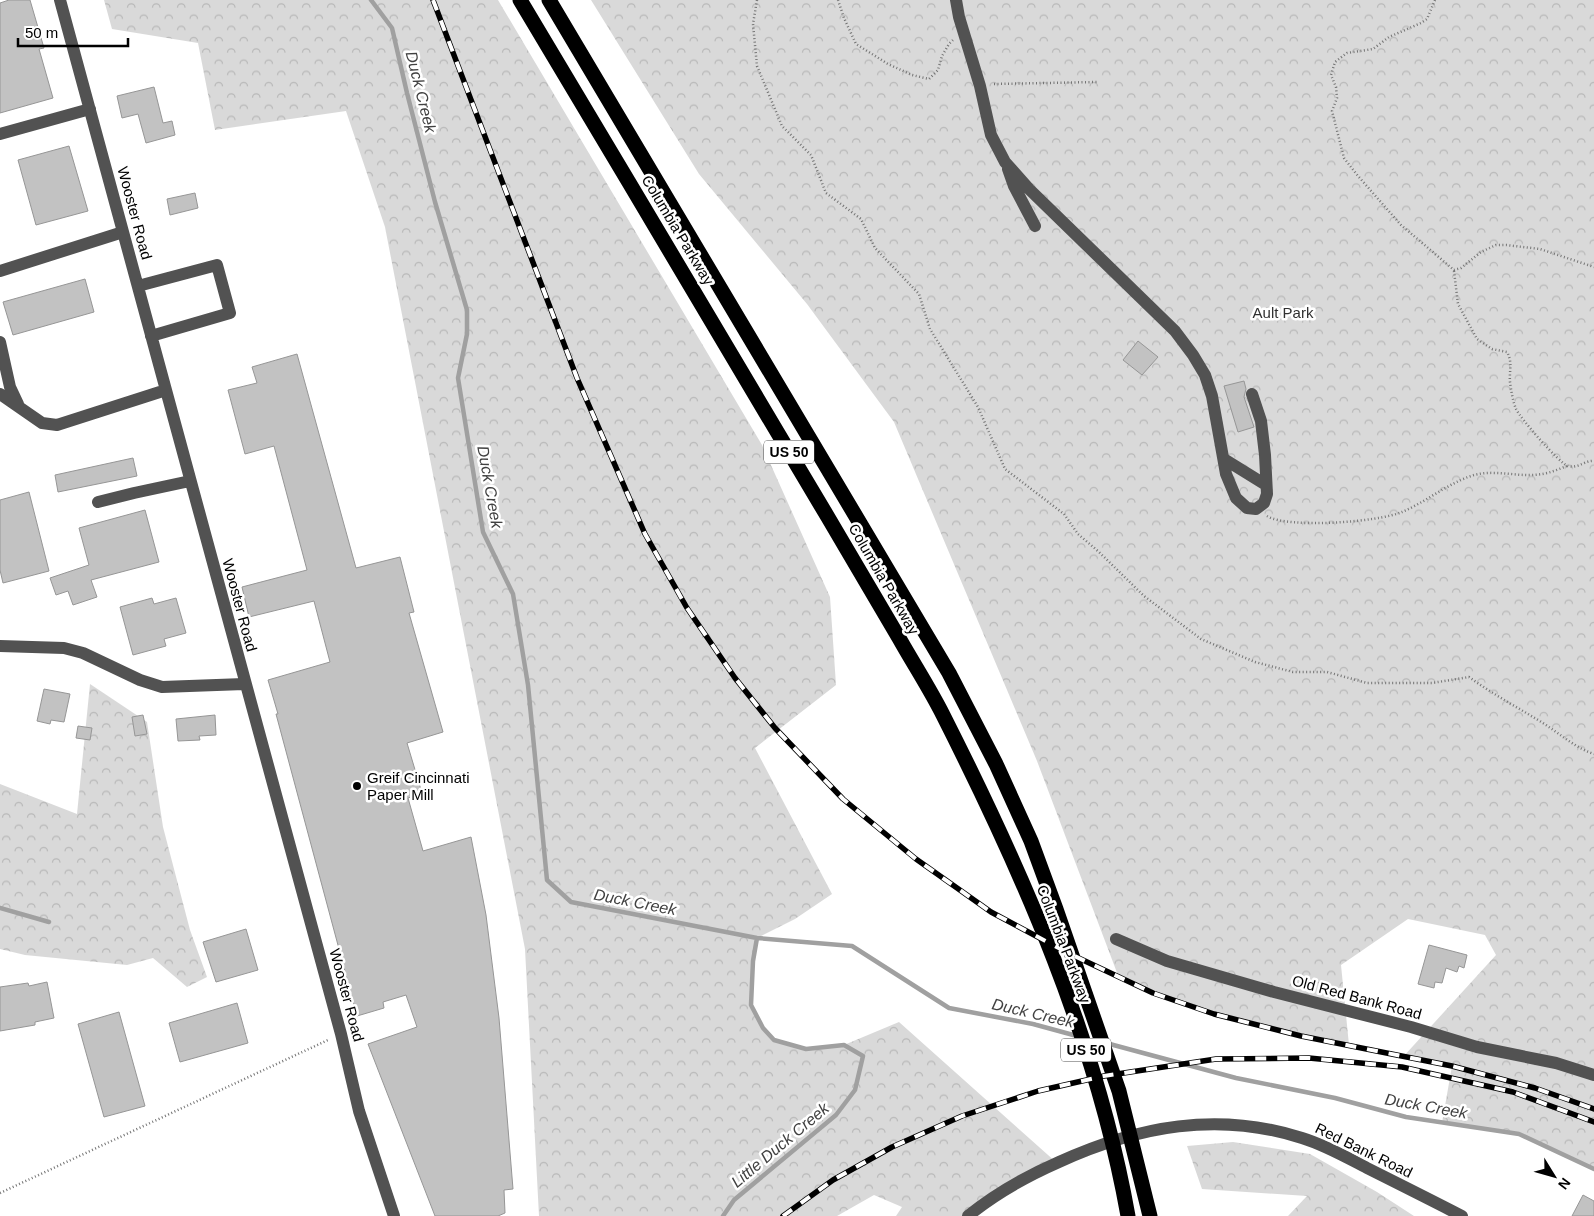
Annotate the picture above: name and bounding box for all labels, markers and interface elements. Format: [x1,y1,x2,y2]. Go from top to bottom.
scale bar [18,15,128,47]
text: 50 m [25,24,58,41]
water label: Duck Creek [403,49,440,136]
street label: Wooster Road [114,165,156,261]
street label: Columbia Parkway [639,172,718,288]
park label: Ault Park [1253,304,1314,321]
road number: US 50 [764,441,814,464]
water label: Duck Creek [474,444,506,531]
street label: Columbia Parkway [845,521,923,638]
street label: Wooster Road [219,557,261,653]
place label: Greif Cincinnati Paper Mill [367,769,470,803]
marker: Greif Cincinnati Paper Mill [351,780,363,792]
street label: Columbia Parkway [1034,883,1095,1006]
water label: Duck Creek [592,886,679,919]
street label: Wooster Road [326,947,368,1043]
street label: Old Red Bank Road [1290,972,1424,1022]
water label: Duck Creek [990,995,1077,1031]
road number: US 50 [1061,1038,1111,1062]
water label: Duck Creek [1383,1090,1470,1122]
water label: Little Duck Creek [728,1099,833,1191]
street label: Red Bank Road [1313,1119,1415,1181]
north arrow [1529,1151,1579,1201]
text: N [1555,1175,1574,1193]

